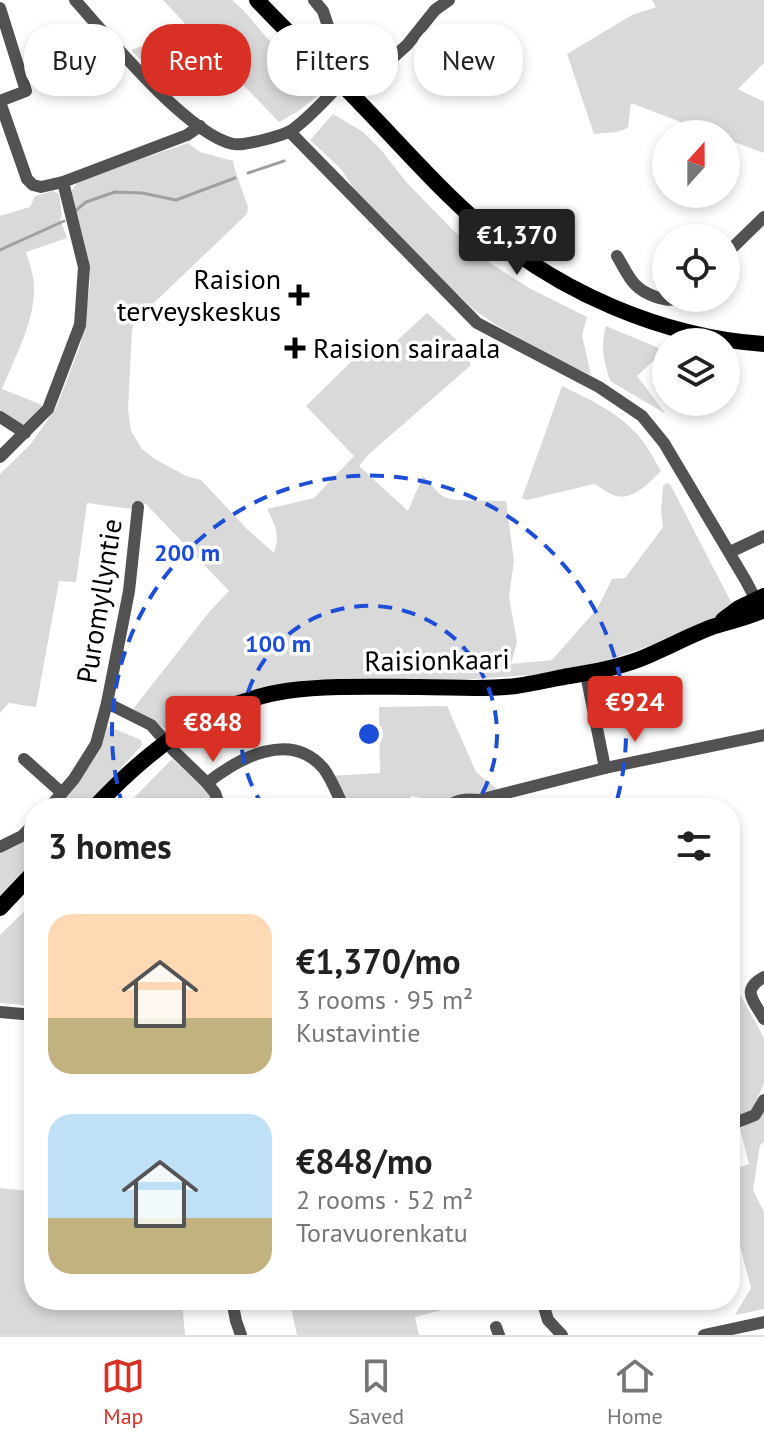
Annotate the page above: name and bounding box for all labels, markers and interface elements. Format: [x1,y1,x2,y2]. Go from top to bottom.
chip: Buy [24,24,125,96]
chip: Rent [141,24,251,96]
chip: Filters [267,24,398,96]
chip: New [414,24,523,96]
north arrow [652,120,740,208]
map controls [652,120,740,416]
pin: €1,370 [452,209,582,277]
text: €1,370 [477,218,557,251]
button: locate [652,224,740,312]
place label: Raision terveyskeskus [117,260,281,329]
marker: Raision terveyskeskus [288,284,310,306]
button: layers [652,328,740,416]
place label: Raision sairaala [313,329,500,366]
marker: Raision sairaala [284,337,306,359]
street label: Puromyllyntie [67,516,130,686]
text: 200 m [154,537,220,568]
text: 100 m [245,628,311,659]
street label: Raisionkaari [364,640,510,679]
pin: €924 [588,676,682,744]
text: €924 [606,685,664,718]
pin: €848 [166,696,260,764]
text: €848 [184,705,242,738]
centre of rings [355,720,383,748]
text: 3 homes [48,824,172,868]
icon: filters [672,824,716,868]
text: €1,370/mo [296,939,460,983]
icon: home [112,946,208,1042]
text: 3 rooms · 95 m² [296,983,473,1016]
text: Kustavintie [296,1016,421,1049]
text: €848/mo [296,1139,433,1183]
icon: home [112,1146,208,1242]
text: 2 rooms · 52 m² [296,1183,473,1216]
text: Toravuorenkatu [296,1216,468,1249]
tab: Map [101,1354,145,1430]
tab: Saved [348,1354,404,1430]
tab: Home [607,1354,663,1430]

